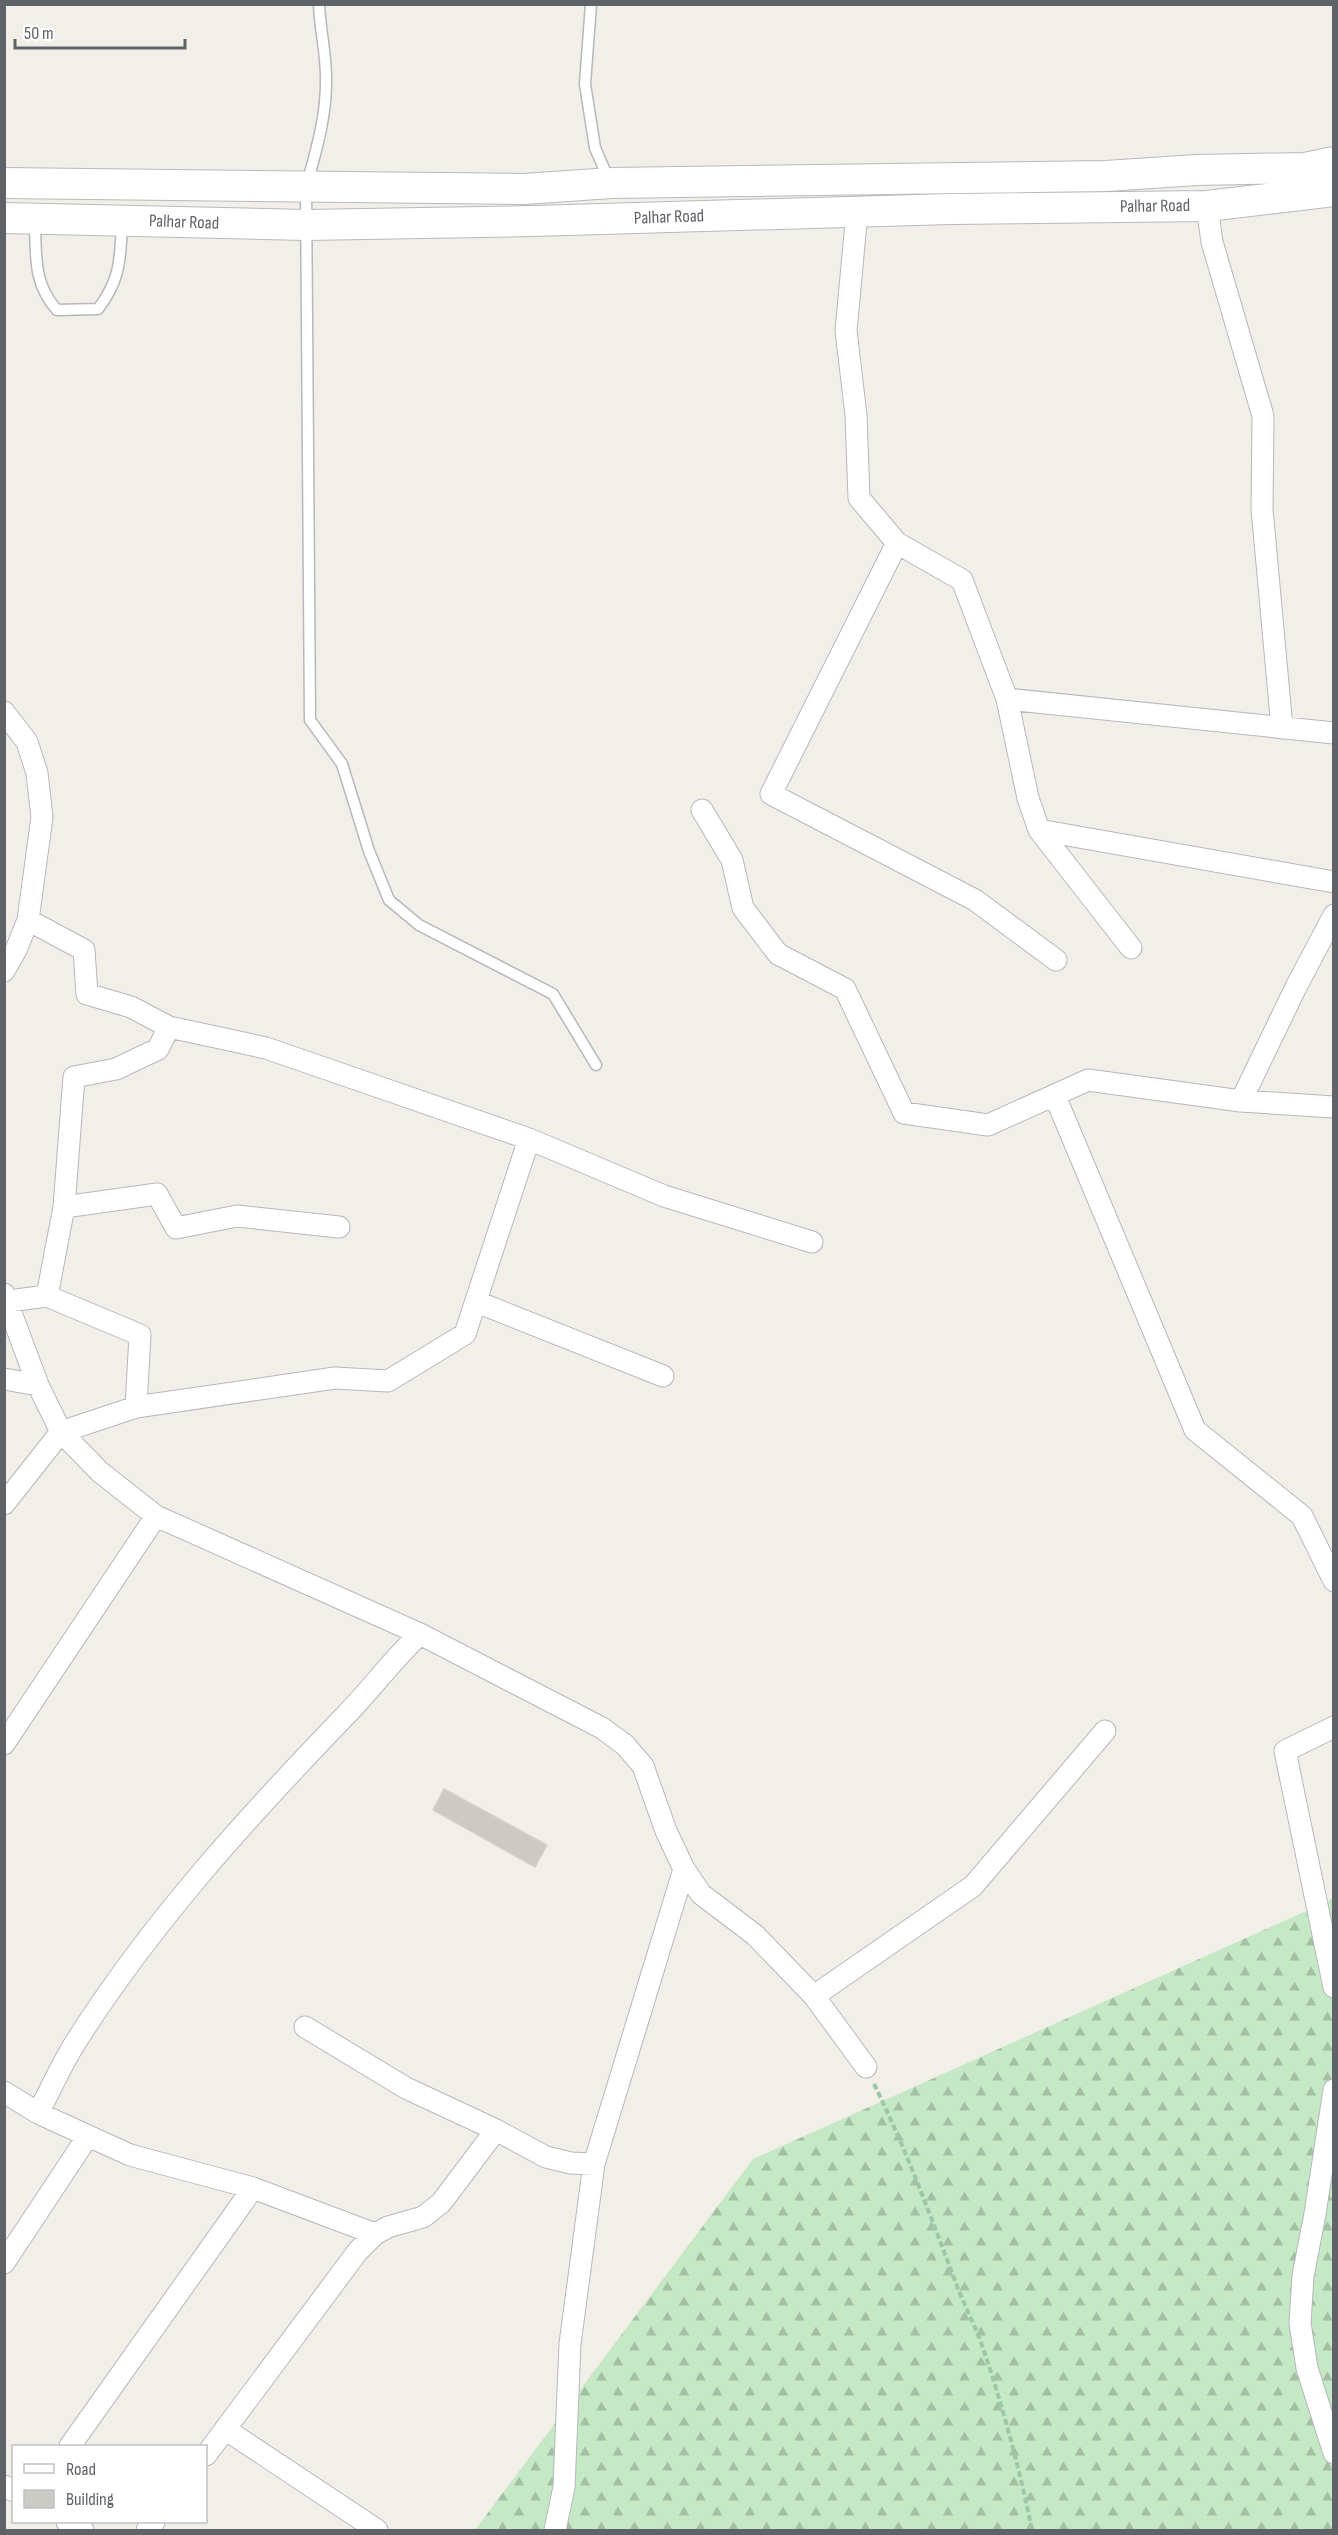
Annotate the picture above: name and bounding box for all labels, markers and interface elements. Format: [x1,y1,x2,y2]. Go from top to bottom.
scale bar [15,12,184,50]
text: 50 m [24,23,54,44]
street label: Palhar Road [1120,195,1190,217]
street label: Palhar Road [634,205,704,229]
street label: Palhar Road [149,210,219,234]
legend [12,2445,207,2523]
text: Road [66,2459,96,2480]
text: Building [66,2489,114,2510]

